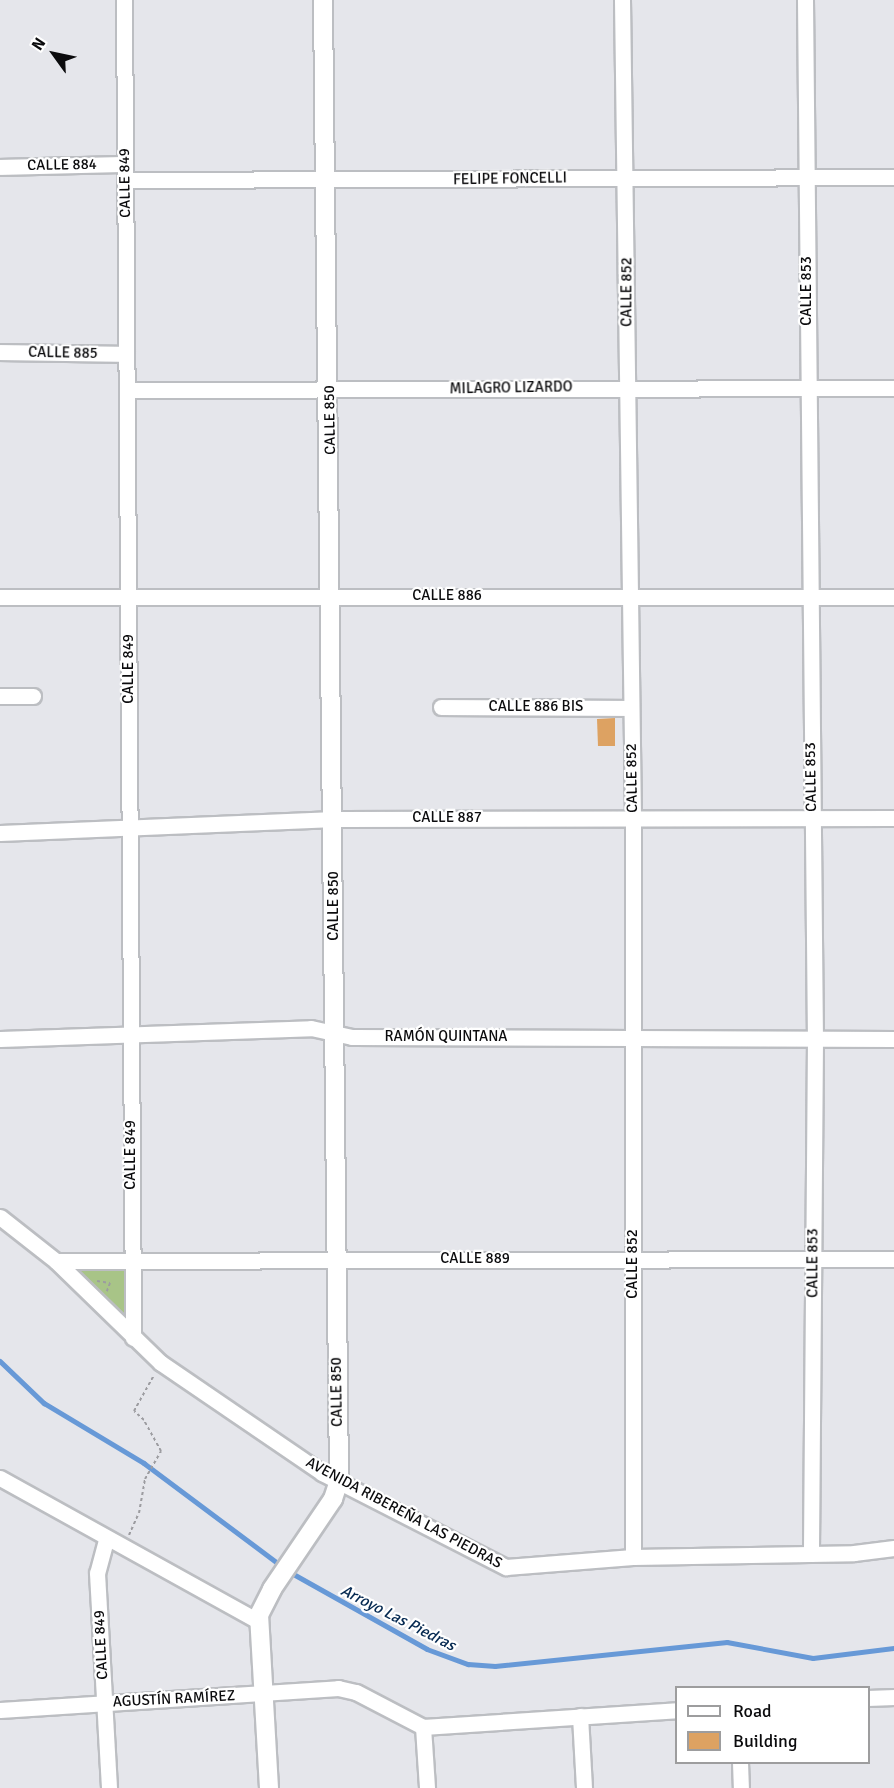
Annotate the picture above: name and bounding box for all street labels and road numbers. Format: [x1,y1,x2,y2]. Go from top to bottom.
street label: CALLE 849 [115,148,135,218]
street label: CALLE 884 [27,155,97,175]
street label: FELIPE FONCELLI [453,169,567,189]
street label: CALLE 853 [798,256,816,326]
street label: CALLE 852 [618,257,636,327]
street label: CALLE 885 [28,343,98,363]
street label: MILAGRO LIZARDO [449,378,573,398]
street label: CALLE 850 [320,385,340,455]
street label: CALLE 886 [412,587,482,605]
street label: CALLE 849 [120,634,138,704]
street label: CALLE 886 BIS [489,698,583,716]
street label: CALLE 853 [801,742,821,812]
street label: CALLE 852 [622,743,642,813]
street label: CALLE 887 [412,809,482,827]
street label: CALLE 850 [325,871,343,941]
street label: RAMÓN QUINTANA [384,1028,508,1046]
street label: CALLE 849 [122,1120,140,1190]
street label: CALLE 853 [804,1228,822,1298]
street label: CALLE 852 [624,1229,642,1299]
street label: CALLE 889 [440,1250,510,1268]
street label: CALLE 850 [327,1357,347,1427]
street label: AVENIDA RIBEREÑA LAS PIEDRAS [303,1454,505,1572]
street label: CALLE 849 [90,1610,112,1680]
street label: AGUSTÍN RAMÍREZ [112,1687,236,1711]

